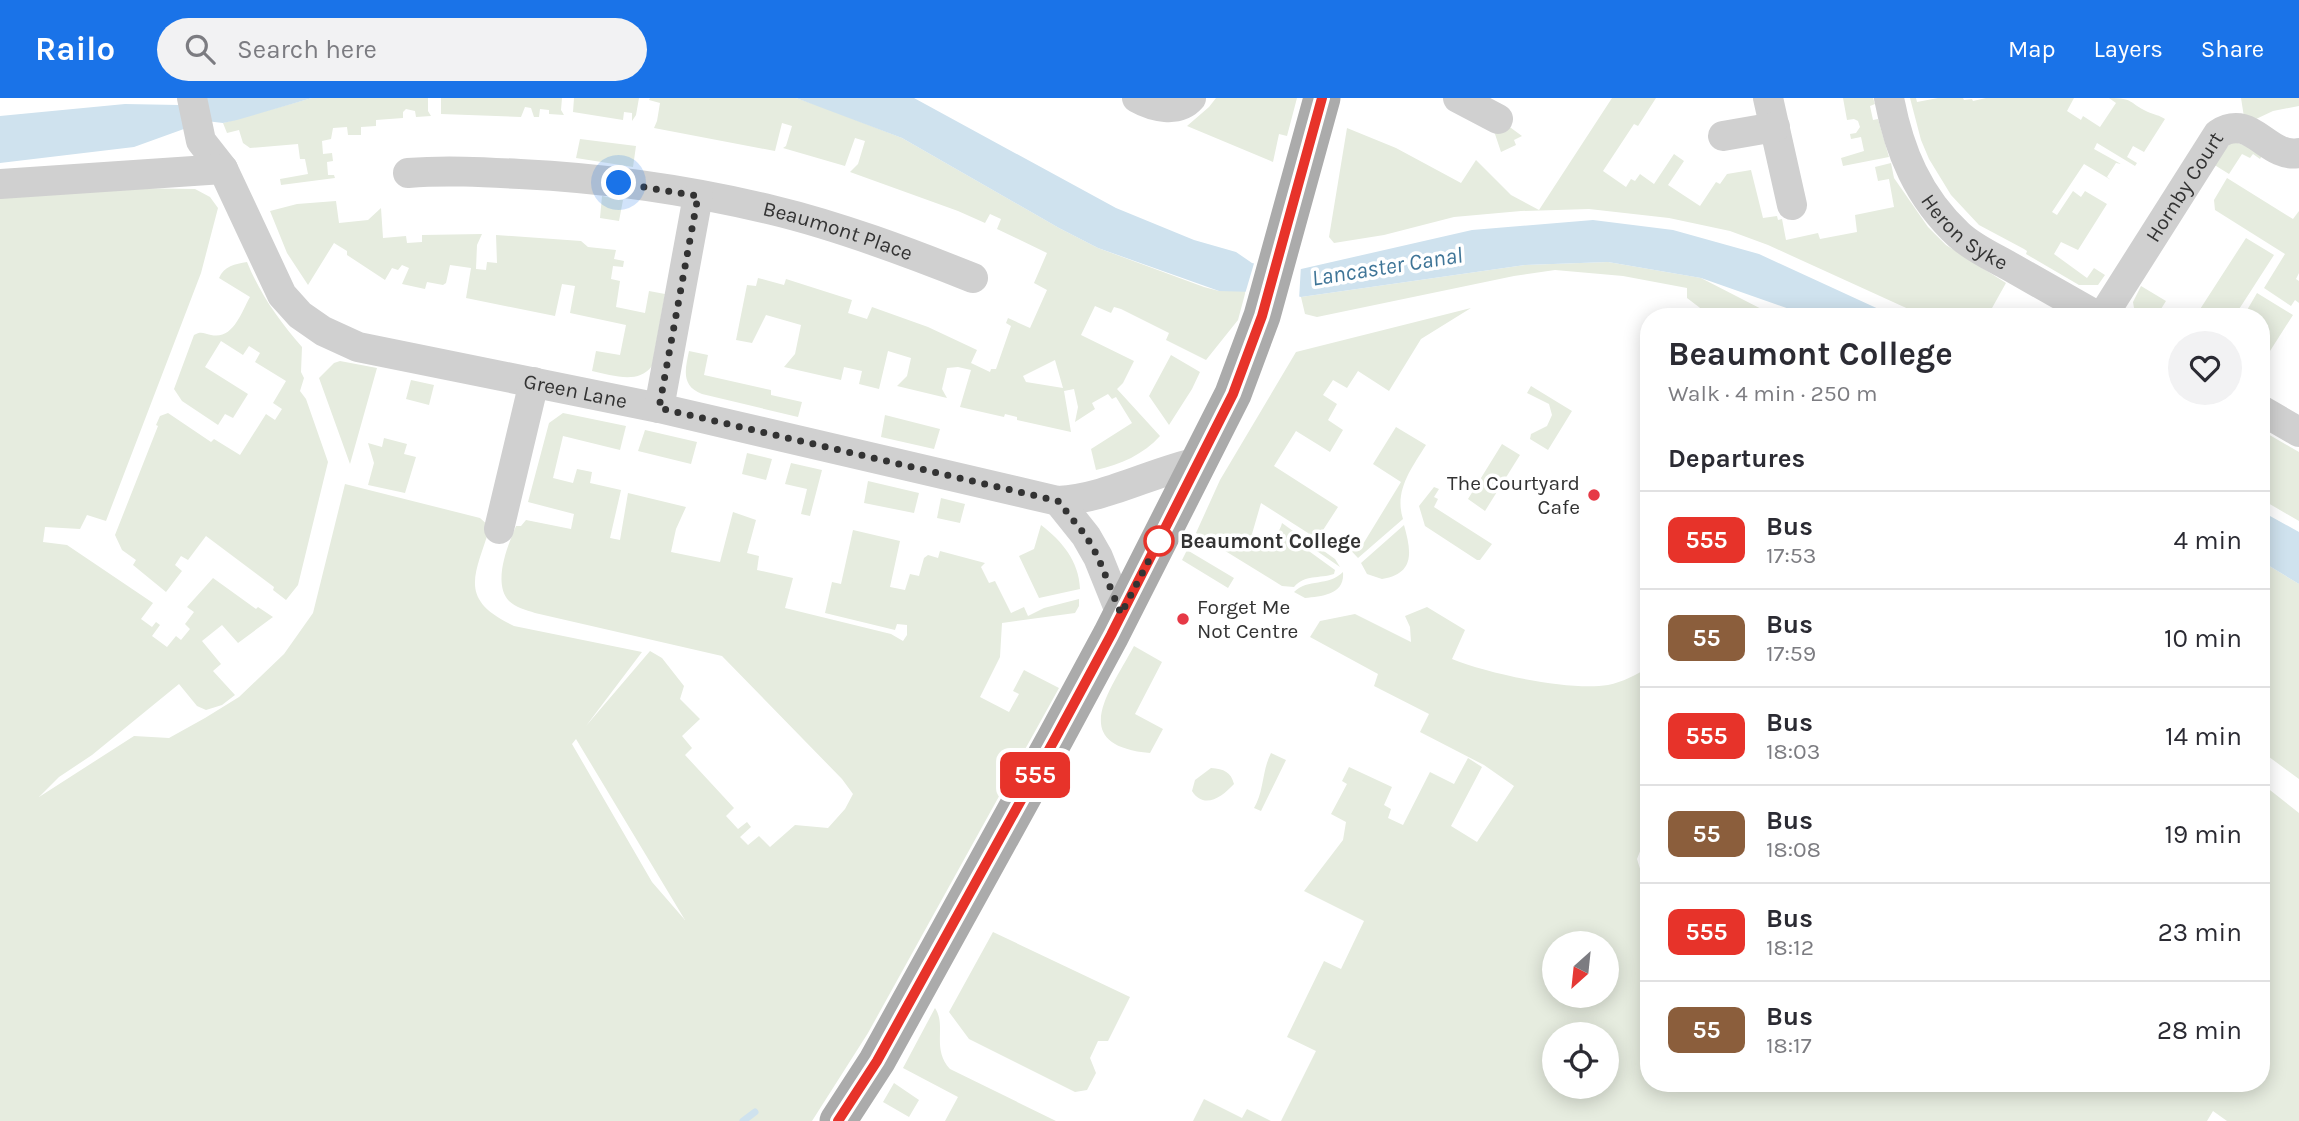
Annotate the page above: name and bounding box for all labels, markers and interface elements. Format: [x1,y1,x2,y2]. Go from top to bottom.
search box [157,18,647,81]
text: Railo [35,30,115,68]
icon: search [181,30,219,68]
text: Search here [237,34,377,65]
text: Map [2008,35,2056,63]
text: Layers [2094,35,2163,63]
text: Share [2201,35,2264,63]
street label: Hornby Court [2141,127,2228,246]
your location [601,165,636,200]
street label: Heron Syke [1916,189,2012,275]
street label: Beaumont Place [761,196,916,265]
water label: Lancaster Canal [1310,241,1465,292]
button: heart [2168,331,2242,405]
text: Beaumont College [1668,335,1953,373]
street label: Green Lane [522,369,629,413]
text: Walk · 4 min · 250 m [1668,380,1877,407]
text: Departures [1668,443,1805,474]
place label: The Courtyard Cafe [1447,471,1580,519]
marker: The Courtyard Cafe [1586,487,1602,503]
text: Bus [1766,511,1813,542]
text: 4 min [2174,525,2242,556]
marker: Beaumont College [1144,526,1174,556]
text: 555 [1686,526,1727,554]
place label: Beaumont College [1180,529,1361,553]
text: 17:53 [1766,542,1816,569]
place label: Forget Me Not Centre [1197,595,1298,643]
text: Bus [1766,609,1813,640]
marker: Forget Me Not Centre [1175,611,1191,627]
text: 10 min [2164,623,2242,654]
text: 55 [1693,624,1720,652]
text: 17:59 [1766,640,1816,667]
text: Bus [1766,707,1813,738]
text: 14 min [2165,721,2242,752]
text: 555 [1686,722,1727,750]
text: 18:03 [1766,738,1820,765]
line badge: 555 [995,752,1075,798]
text: 555 [1014,761,1056,789]
text: Bus [1766,805,1813,836]
text: 19 min [2164,819,2242,850]
text: 55 [1693,820,1720,848]
text: 18:08 [1766,836,1821,863]
text: Bus [1766,903,1813,934]
text: 23 min [2158,917,2242,948]
text: 555 [1686,918,1727,946]
north arrow [1542,931,1619,1008]
map controls [1542,931,1619,1099]
text: 18:12 [1766,934,1814,961]
text: Bus [1766,1001,1813,1032]
text: 28 min [2157,1015,2242,1046]
text: 55 [1693,1016,1720,1044]
button: locate [1542,1022,1619,1099]
text: 18:17 [1766,1032,1811,1059]

